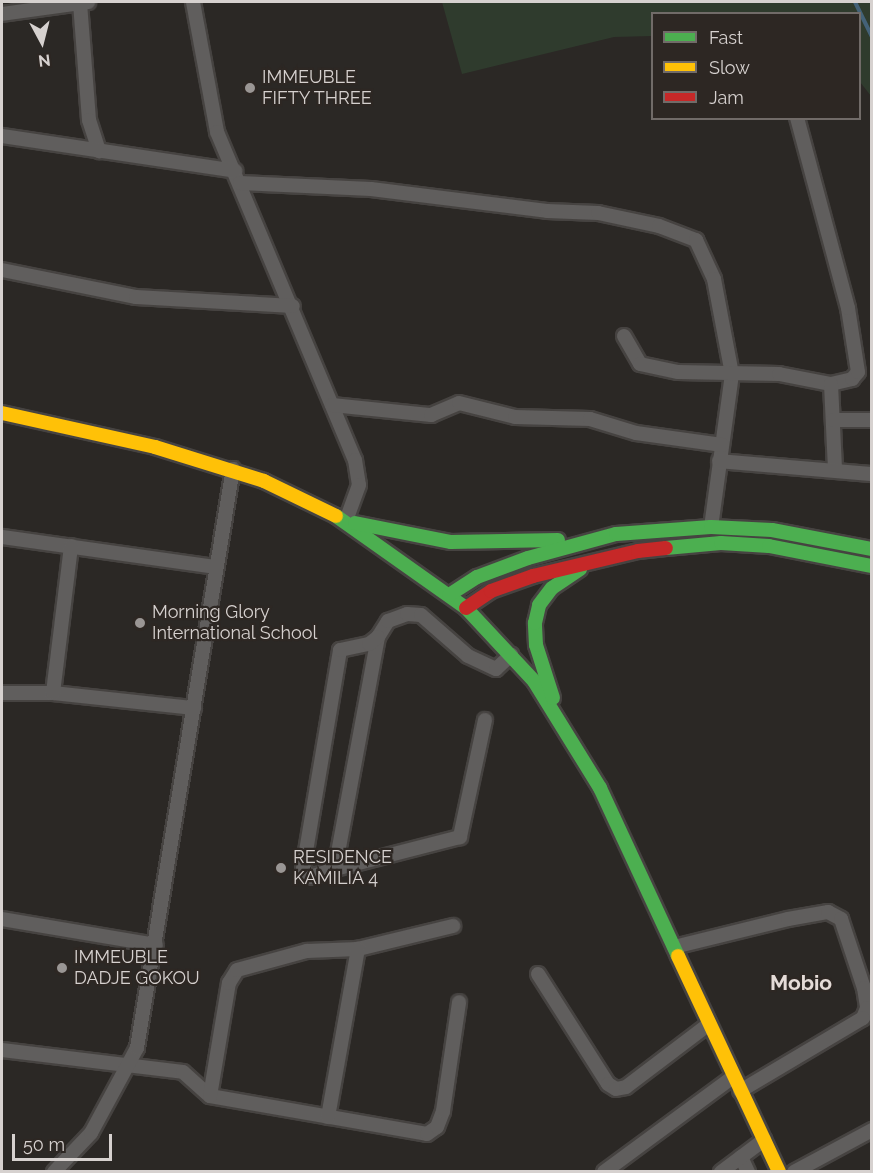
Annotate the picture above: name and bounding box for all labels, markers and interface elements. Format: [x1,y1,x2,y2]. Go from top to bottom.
north arrow [12,12,72,72]
legend [651,12,861,120]
text: Fast [709,27,743,48]
text: N [37,50,51,71]
text: Slow [709,57,750,78]
place label: IMMEUBLE FIFTY THREE [262,67,373,110]
marker: IMMEUBLE FIFTY THREE [243,81,257,95]
text: Jam [709,87,744,108]
place label: Morning Glory International School [152,602,318,644]
marker: Morning Glory International School [133,616,147,630]
place label: RESIDENCE KAMILIA 4 [293,847,392,890]
marker: RESIDENCE KAMILIA 4 [274,861,288,875]
place label: IMMEUBLE DADJE GOKOU [74,947,200,990]
marker: IMMEUBLE DADJE GOKOU [55,961,69,975]
district label: Mobio [770,970,832,996]
scale bar [15,1122,116,1160]
text: 50 m [23,1134,65,1155]

